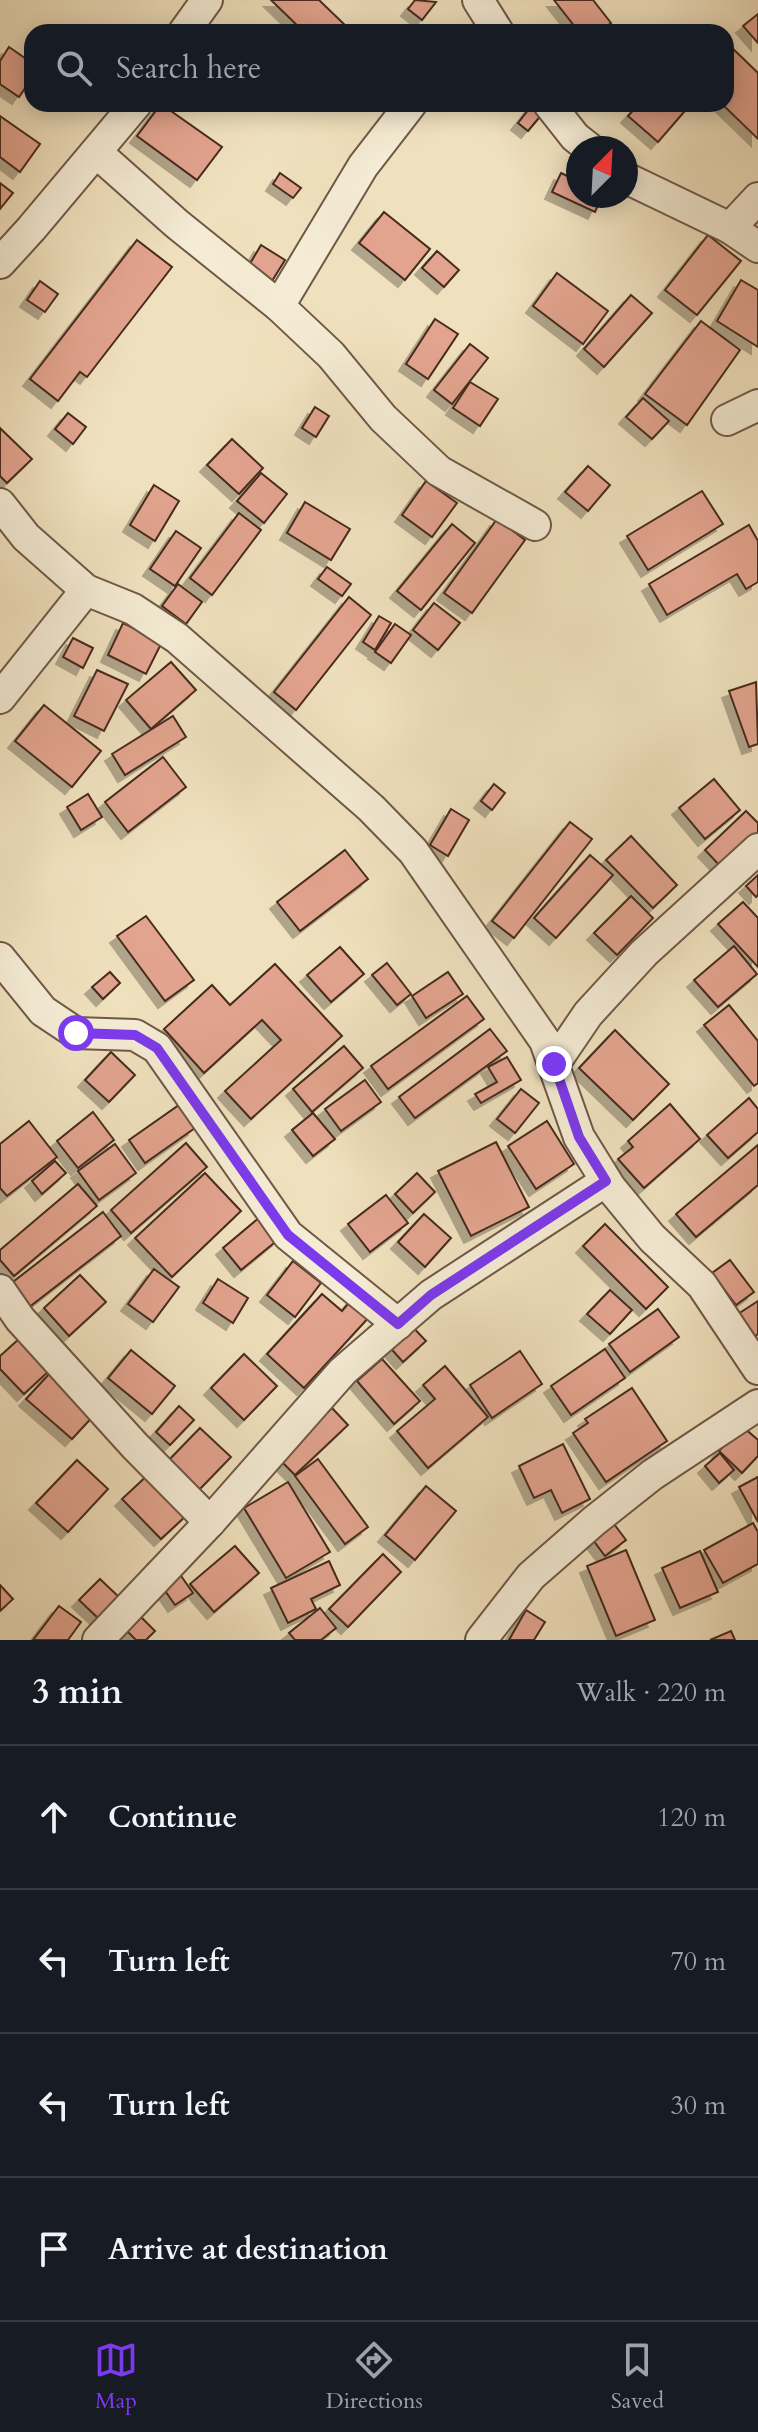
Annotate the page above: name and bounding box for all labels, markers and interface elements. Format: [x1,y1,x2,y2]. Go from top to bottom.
search box [24,24,734,112]
icon: search [52,46,96,90]
text: Search here [116,48,261,89]
north arrow [566,136,638,208]
route start [58,1015,94,1051]
route end [536,1046,572,1082]
text: 3 min [32,1669,123,1715]
text: Walk · 220 m [576,1675,726,1710]
icon: ahead [32,1795,76,1839]
text: Continue [108,1797,237,1838]
text: 120 m [657,1800,726,1835]
icon: left [32,1939,76,1983]
text: Turn left [108,1941,230,1982]
text: 70 m [670,1944,726,1979]
icon: left [32,2083,76,2127]
text: Turn left [108,2085,230,2126]
text: 30 m [670,2088,726,2123]
icon: arrive [32,2227,76,2271]
text: Arrive at destination [108,2229,388,2270]
tab: Map [94,2338,138,2416]
tab: Directions [326,2338,423,2416]
tab: Saved [611,2338,664,2416]

